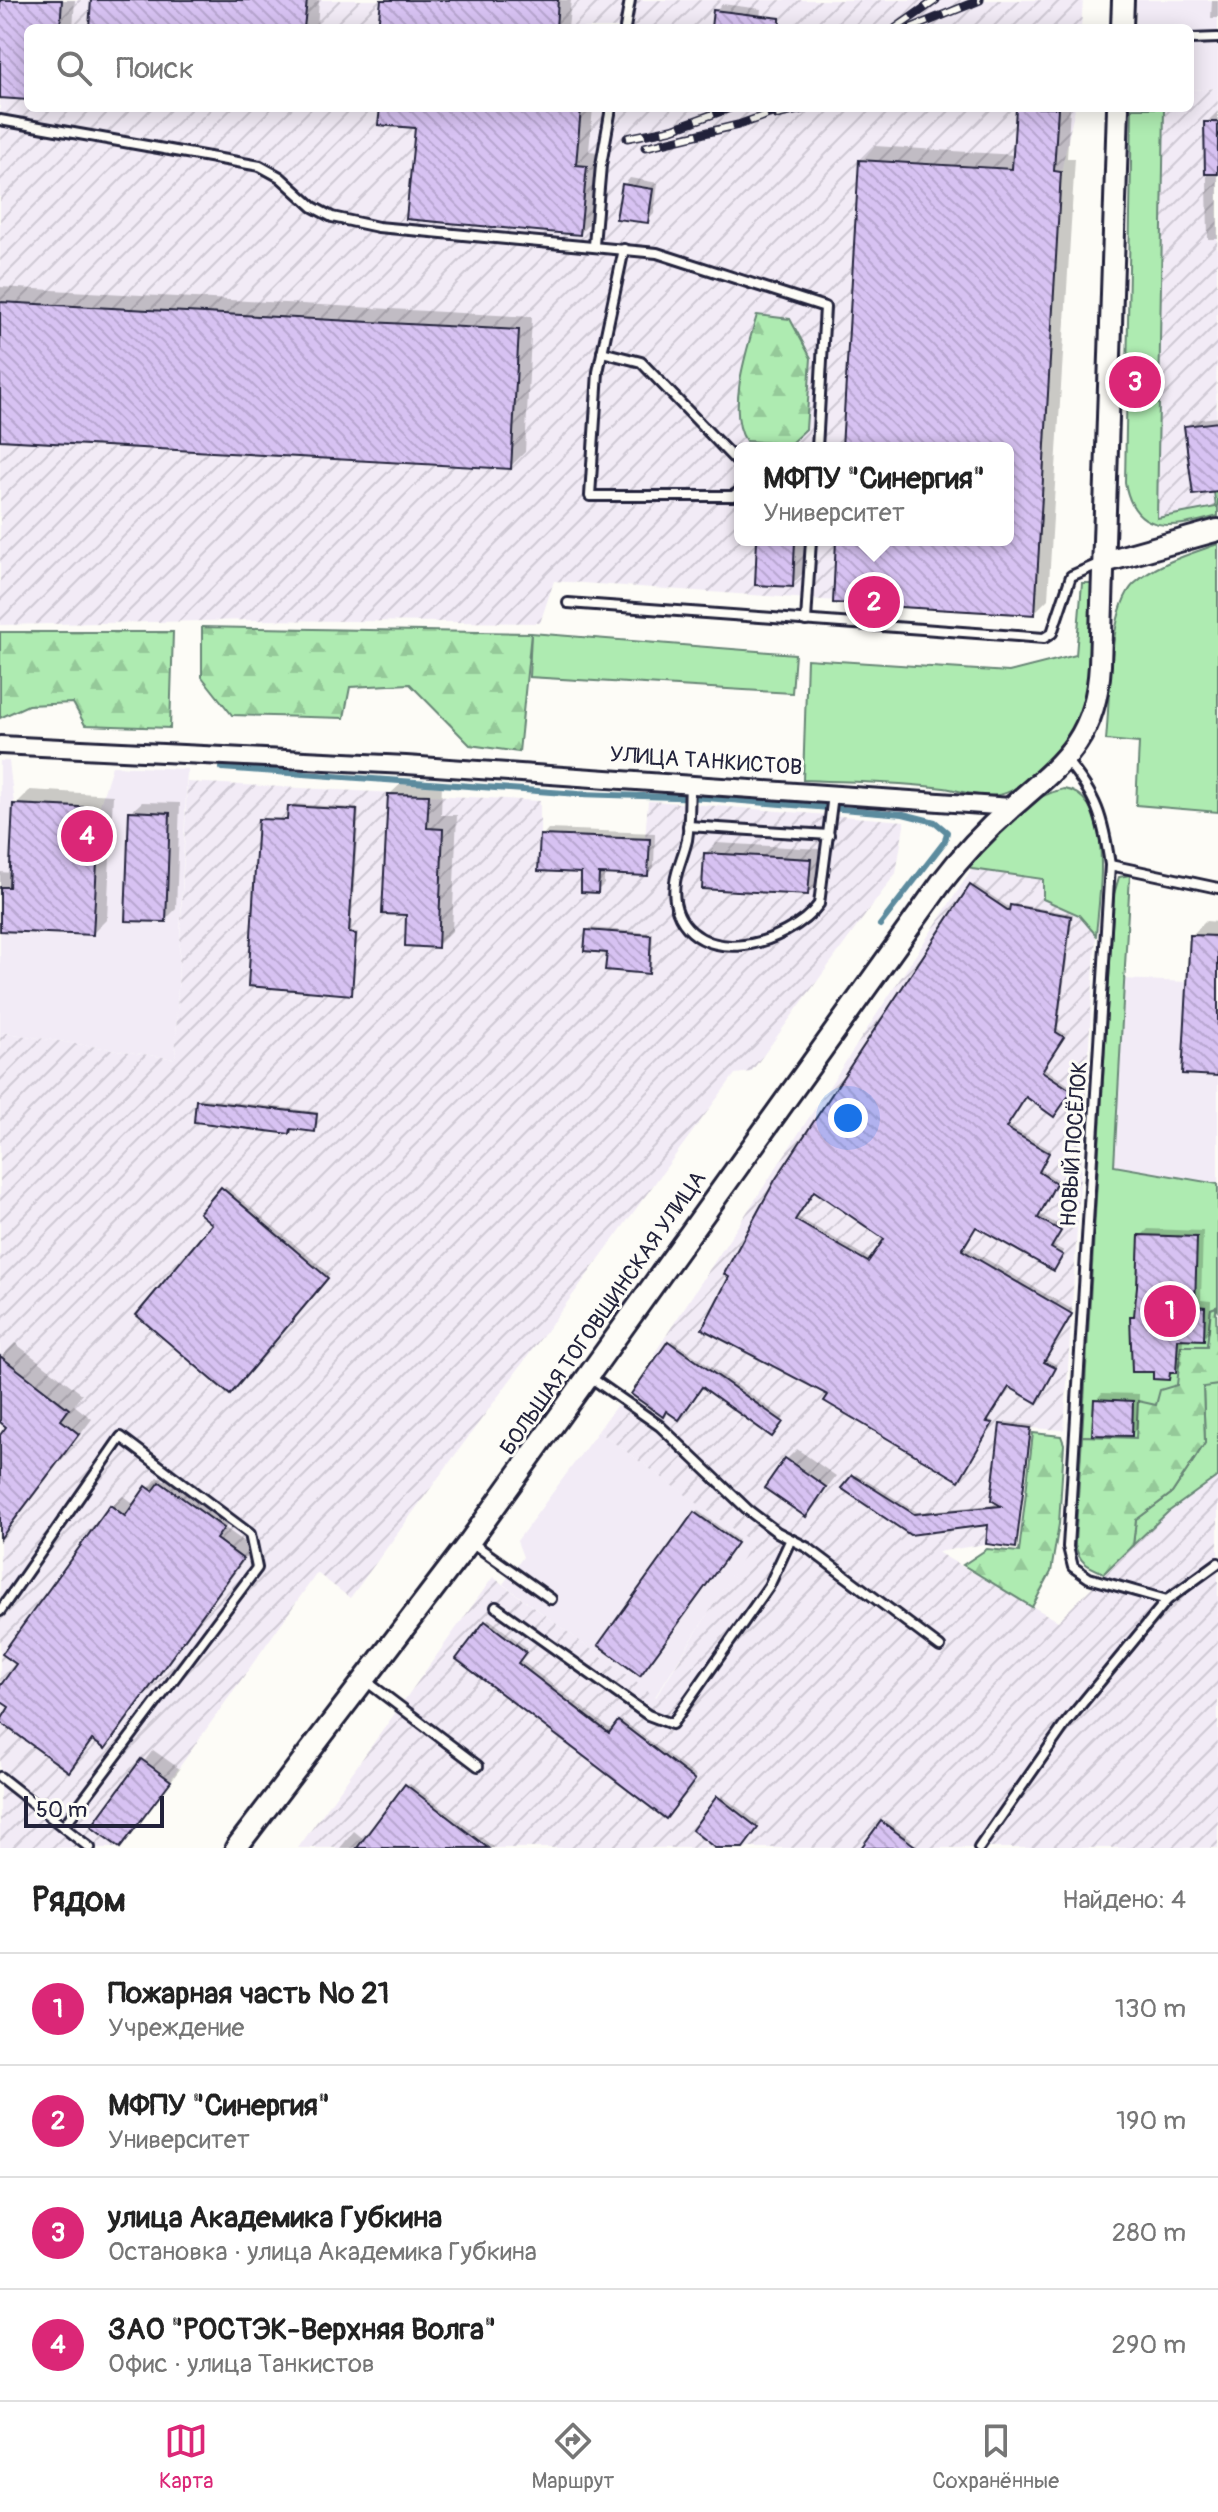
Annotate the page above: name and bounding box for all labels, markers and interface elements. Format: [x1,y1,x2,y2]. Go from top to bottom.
search box [24,24,1194,112]
icon: search [52,46,96,90]
text: Поиск [116,50,194,87]
pin: 3 [1109,352,1161,412]
popup [734,442,1014,546]
text: МФПУ "Синергия" [763,460,985,497]
text: Университет [763,497,905,529]
pin: 2 [848,572,900,632]
street label: УЛИЦА ТАНКИСТОВ [609,740,803,782]
pin: 4 [61,806,113,866]
street label: НОВЫЙ ПОСЁЛОК [1054,1060,1094,1228]
your location [828,1098,868,1138]
street label: БОЛЬШАЯ ТОГОВЩИНСКАЯ УЛИЦА [494,1165,712,1461]
pin: 1 [1144,1281,1196,1341]
scale bar [24,1792,164,1828]
text: 50 m [36,1796,87,1824]
text: Рядом [32,1879,126,1922]
text: Найдено: 4 [1062,1884,1186,1916]
text: Пожарная часть № 21 [108,1975,389,2012]
text: 1 [53,1993,63,2025]
text: 130 m [1115,1993,1186,2025]
text: Учреждение [108,2012,244,2044]
text: МФПУ "Синергия" [108,2087,330,2124]
text: 2 [51,2105,65,2137]
text: 190 m [1116,2105,1186,2137]
text: Университет [108,2124,250,2156]
text: улица Академика Губкина [108,2199,442,2236]
text: 3 [51,2217,65,2249]
text: 280 m [1112,2217,1186,2249]
text: Остановка · улица Академика Губкина [108,2236,537,2268]
text: ЗАО "РОСТЭК-Верхняя Волга" [108,2311,496,2348]
text: 4 [50,2329,66,2361]
text: 290 m [1112,2329,1186,2361]
text: Офис · улица Танкистов [108,2348,375,2380]
tab: Карта [159,2419,214,2495]
tab: Маршрут [531,2419,614,2495]
tab: Сохранённые [932,2419,1059,2495]

